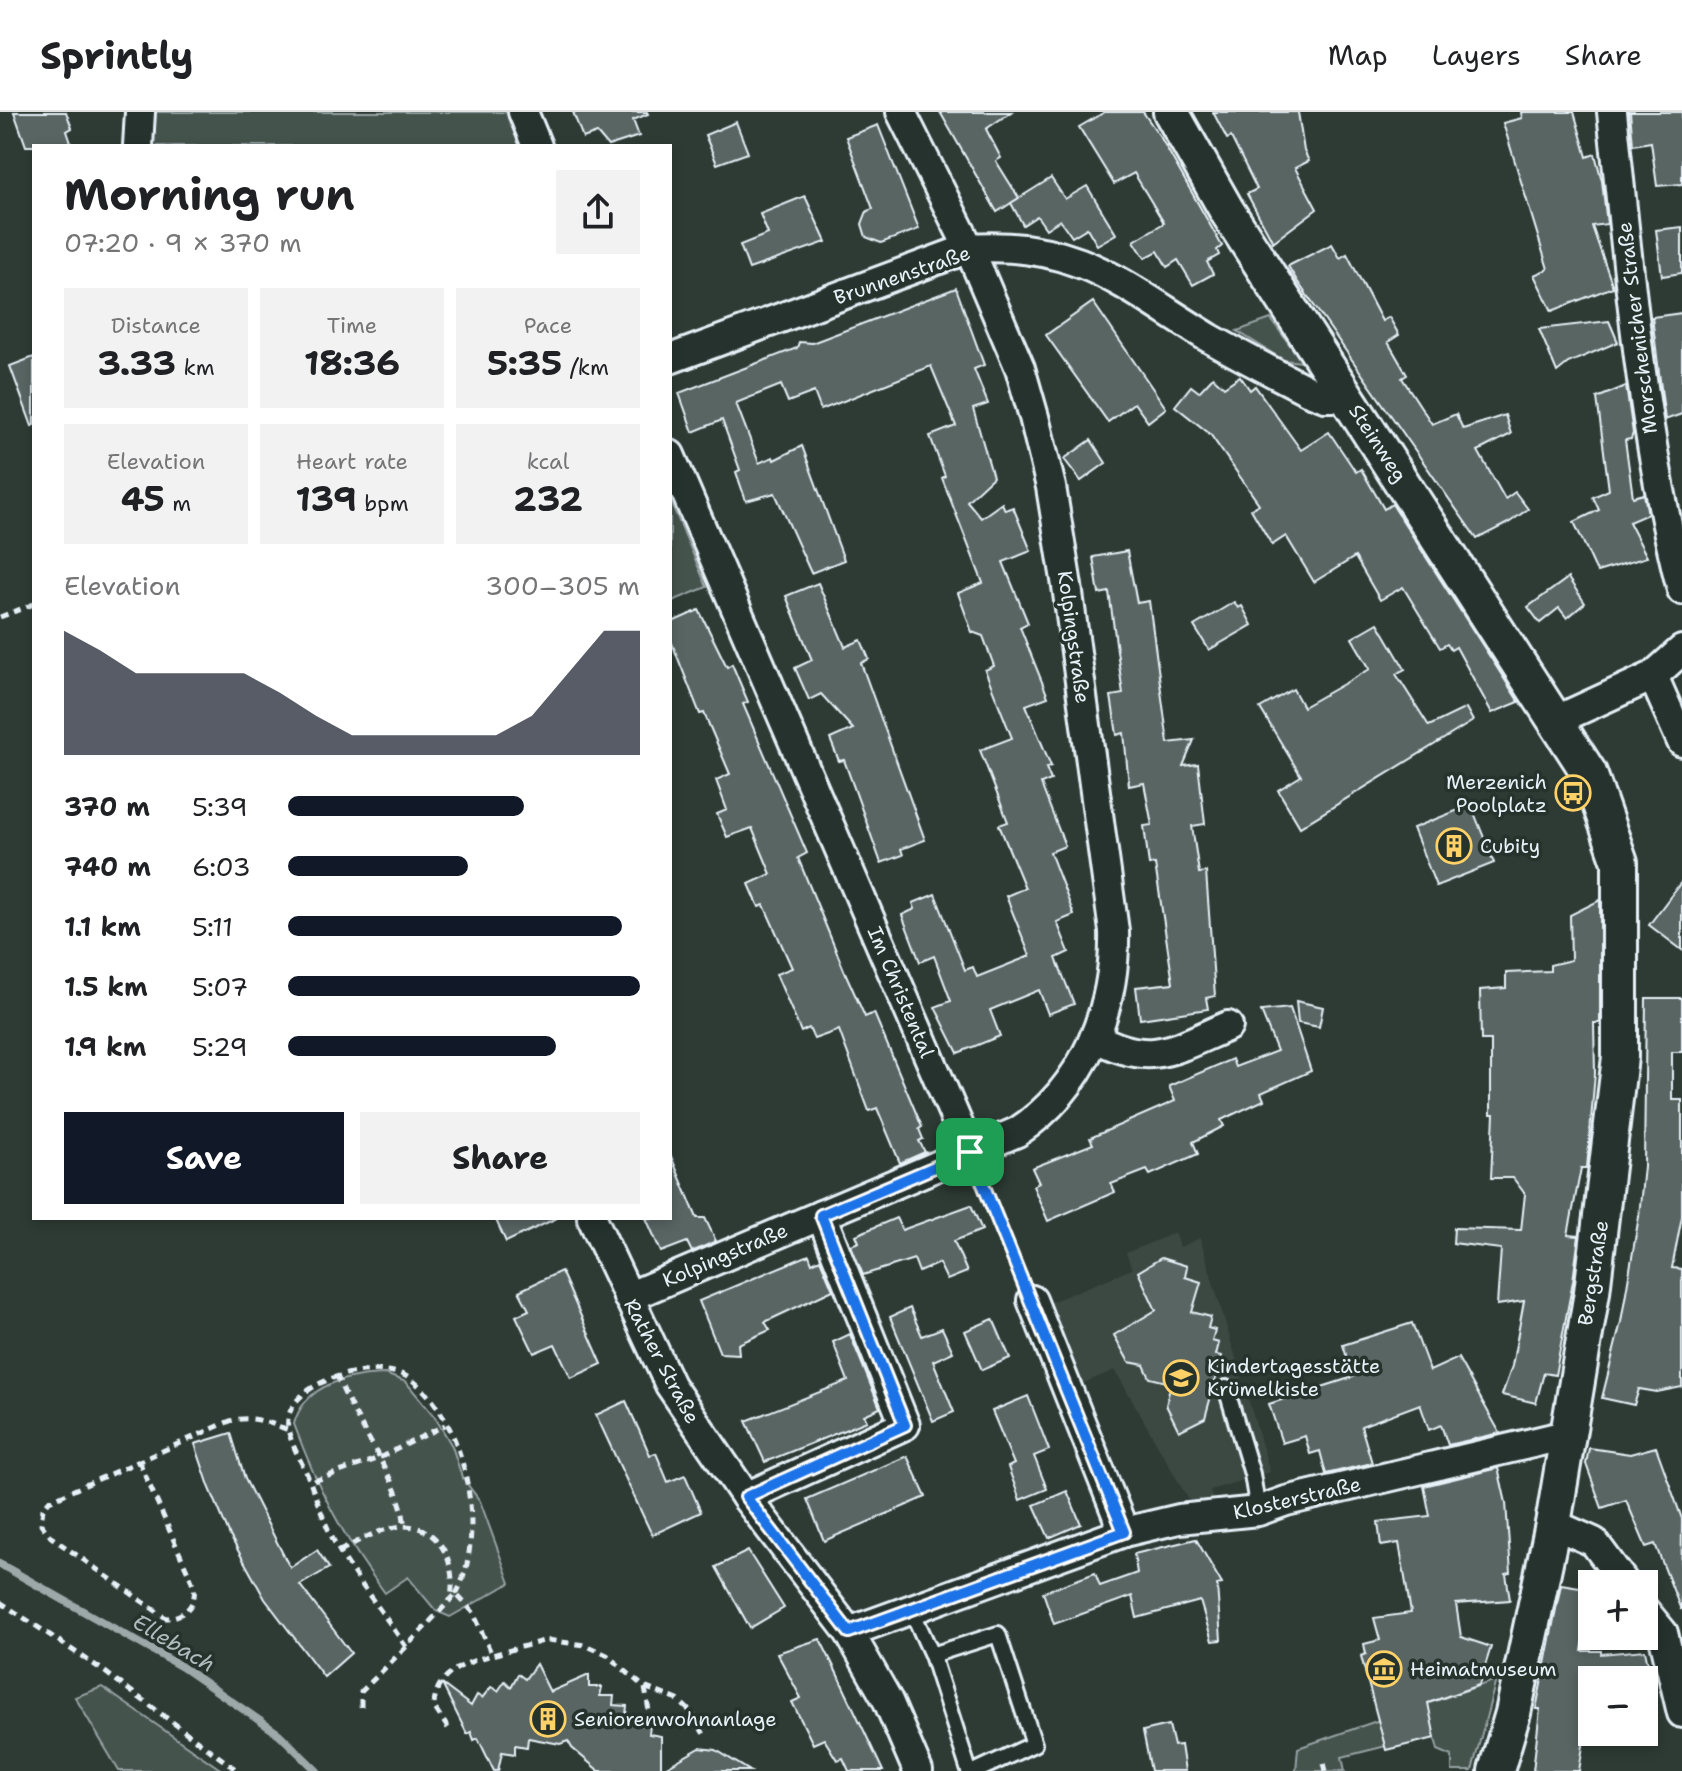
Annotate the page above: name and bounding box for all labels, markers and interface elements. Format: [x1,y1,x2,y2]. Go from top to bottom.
text: Sprintly [40,30,194,81]
text: Map [1328,36,1388,74]
text: Layers [1432,36,1521,74]
text: Share [1565,36,1642,74]
text: Morning run [64,165,355,224]
button: share [556,170,640,254]
street label: Morschenicher Straße [1611,221,1663,435]
text: 07:20 · 9 × 370 m [64,225,302,260]
street label: Brunnenstraße [830,239,974,311]
text: Distance [111,311,201,340]
text: Time [327,311,377,340]
text: Pace [524,311,572,340]
text: 3.33 [97,340,176,386]
text: 18:36 [304,340,400,386]
text: 5:35 [487,340,562,386]
text: km [176,353,215,382]
text: /km [562,353,609,382]
street label: Steinweg [1343,399,1413,487]
text: Elevation [107,447,205,476]
text: Heart rate [296,447,408,476]
text: kcal [527,447,569,476]
text: 45 [121,476,165,522]
text: 139 [295,476,357,522]
text: 232 [513,476,583,522]
text: m [165,489,191,518]
text: bpm [357,489,409,518]
text: Elevation [64,568,180,603]
text: 300–305 m [485,568,640,603]
street label: Kolpingstraße [1052,569,1096,705]
place label: Merzenich Poolplatz [1446,769,1547,818]
bus stop icon: Merzenich Poolplatz [1554,774,1592,812]
text: 370 m [64,789,150,824]
text: 5:39 [192,789,248,824]
building icon: Cubity [1435,827,1473,865]
place label: Cubity [1480,833,1540,859]
text: 740 m [64,849,151,884]
text: 6:03 [192,849,251,884]
text: 1.1 km [64,909,141,944]
text: 5:11 [192,909,233,944]
street label: Im Christental [862,922,940,1062]
text: 1.5 km [64,969,148,1004]
text: 5:07 [192,969,248,1004]
text: 1.9 km [64,1029,146,1064]
text: 5:29 [192,1029,248,1064]
button: Save [64,1112,344,1204]
button: Share [360,1112,640,1204]
pin [936,1118,1004,1186]
icon: arrive [948,1130,992,1174]
street label: Kolpingstraße [658,1217,792,1293]
street label: Bergstraße [1572,1219,1614,1327]
street label: Rather Straße [618,1294,706,1428]
place label: Kindertagesstätte Krümelkiste [1207,1353,1380,1402]
school or university icon: Kindertagesstätte Krümelkiste [1162,1359,1200,1397]
street label: Klosterstraße [1231,1471,1363,1525]
map controls [1578,1570,1658,1746]
button: + [1578,1570,1658,1650]
water label: Ellebach [127,1607,221,1679]
museum icon: Heimatmuseum [1365,1650,1403,1688]
place label: Heimatmuseum [1410,1656,1556,1682]
button: − [1578,1666,1658,1746]
building icon: Seniorenwohnanlage [529,1700,567,1738]
place label: Seniorenwohnanlage [574,1706,777,1732]

